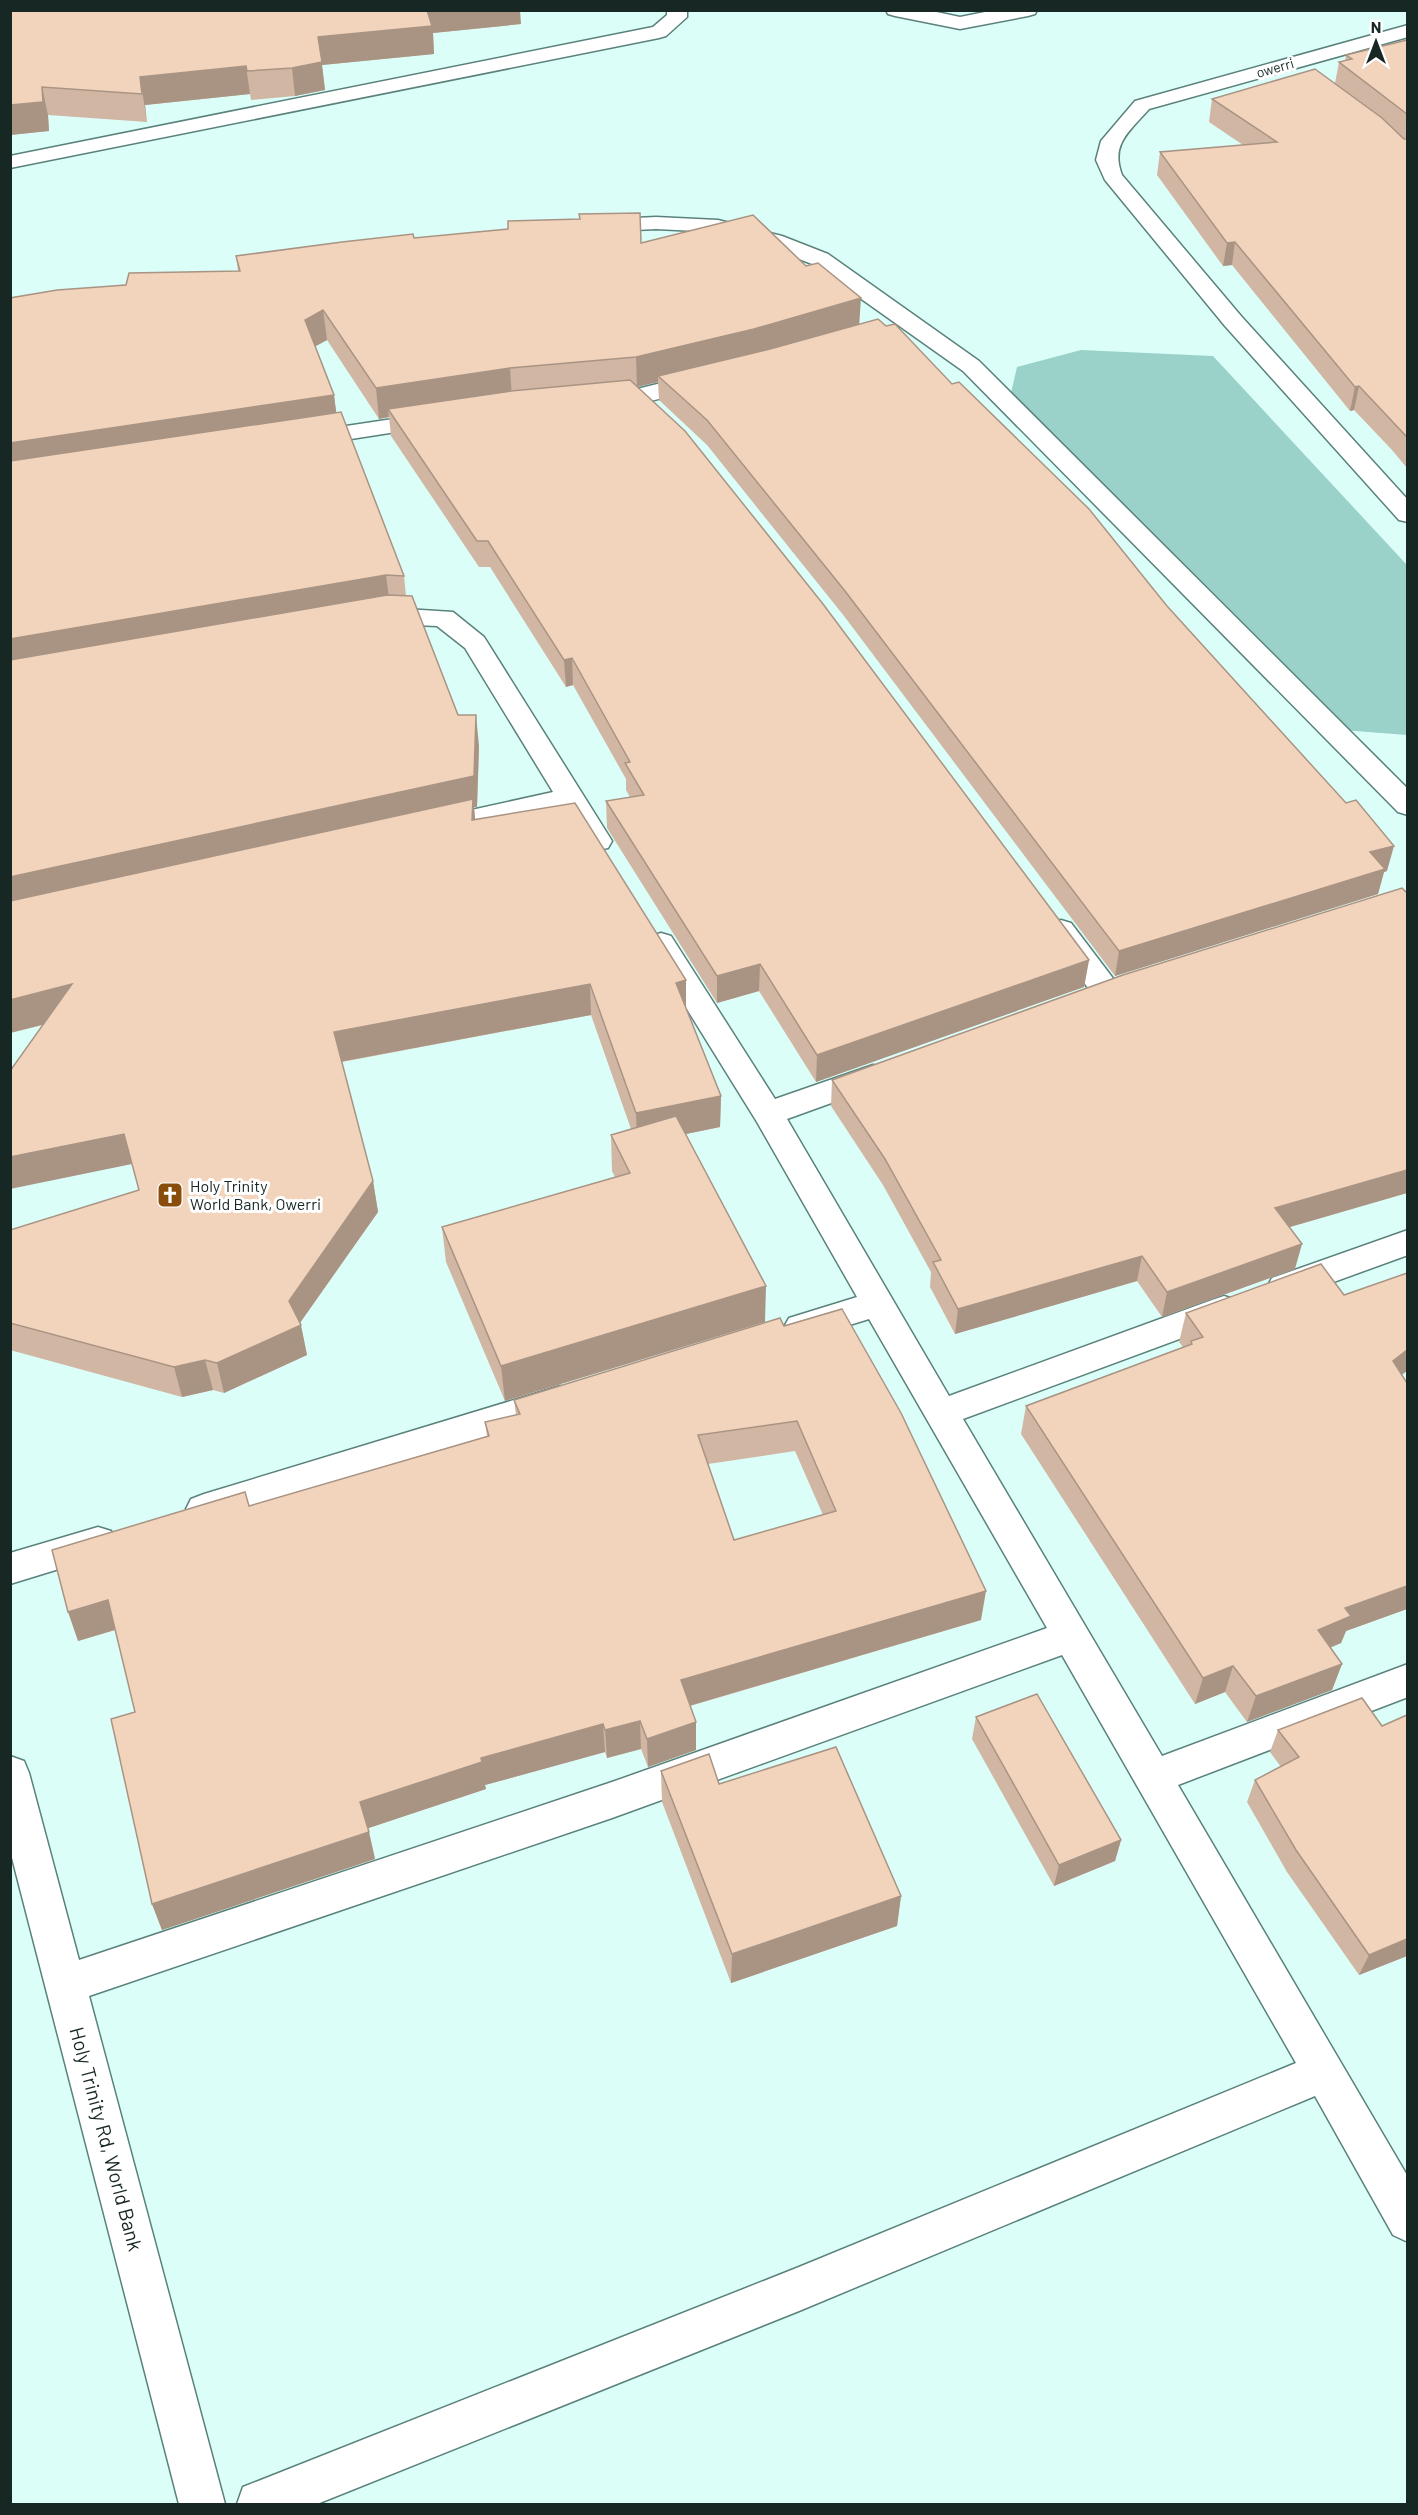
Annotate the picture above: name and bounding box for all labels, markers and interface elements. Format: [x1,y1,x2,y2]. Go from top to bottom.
north arrow [1346,12,1406,72]
text: N [1371,17,1381,36]
street label: owerri [1254,54,1296,81]
place label: Holy Trinity World Bank, Owerri [190,1176,321,1213]
church icon: Holy Trinity World Bank, Owerri [155,1180,185,1210]
street label: Holy Trinity Rd, World Bank [65,2024,148,2253]

